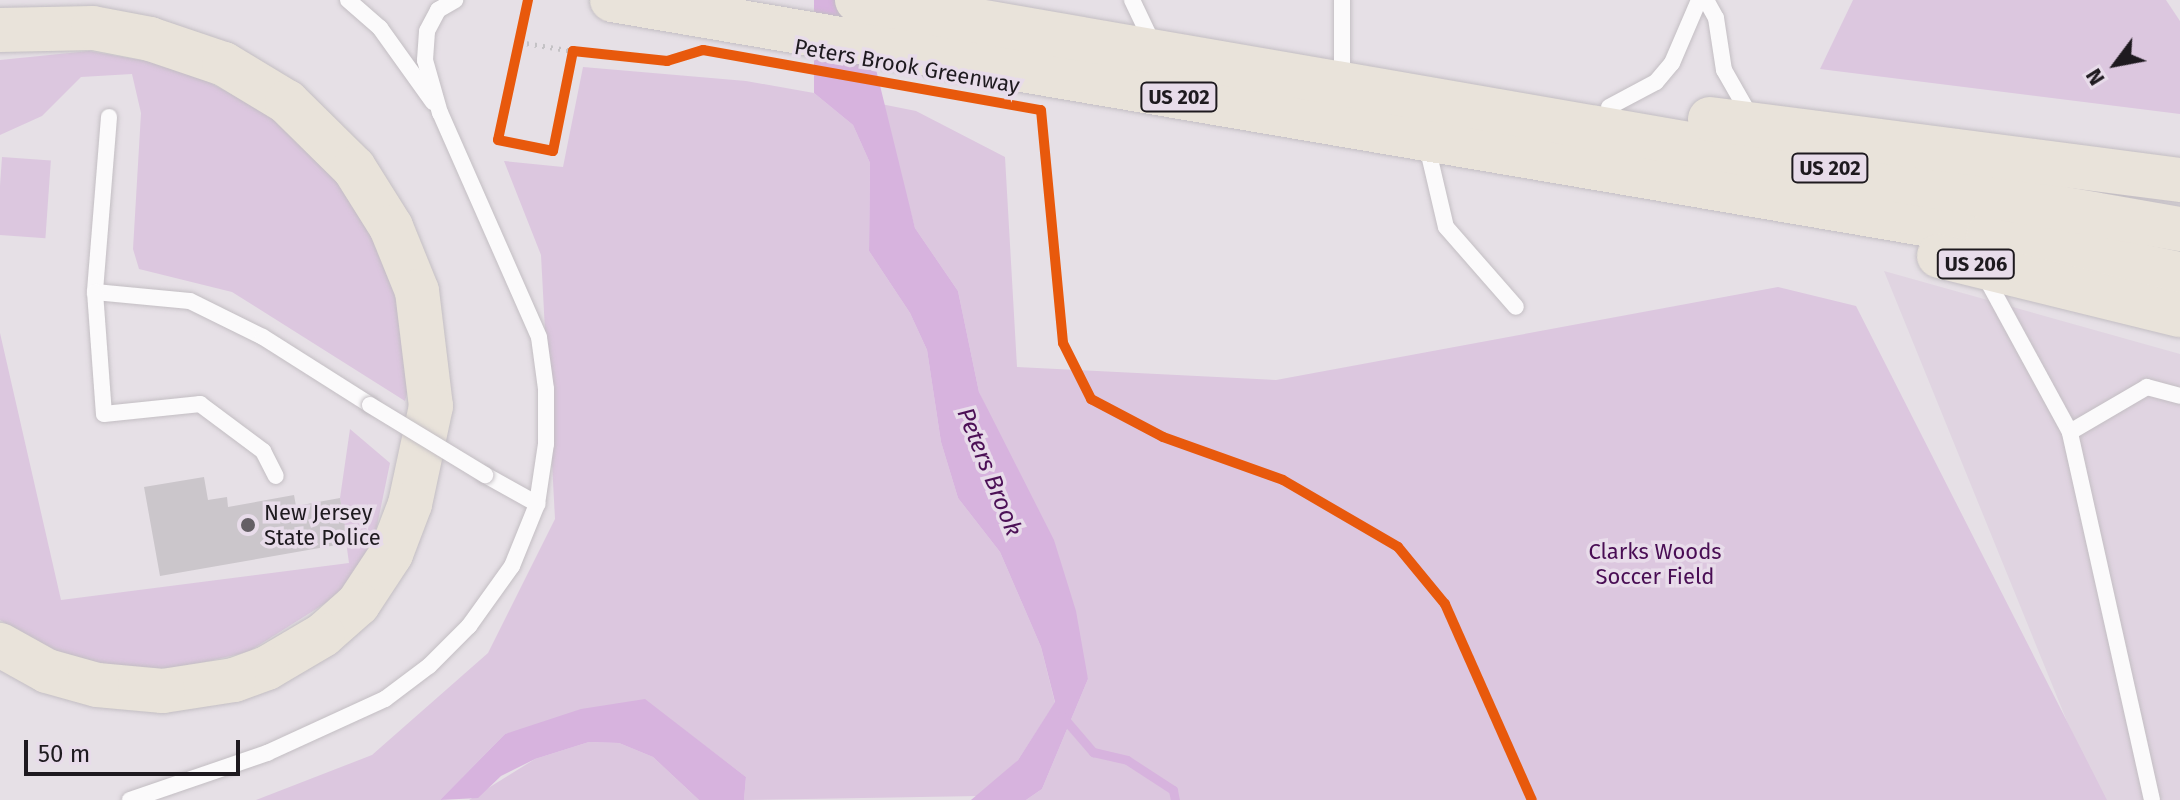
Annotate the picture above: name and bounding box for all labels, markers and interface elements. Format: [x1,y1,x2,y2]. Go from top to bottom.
north arrow [2076,24,2156,104]
street label: Peters Brook Greenway [792,33,1022,99]
text: N [2080,64,2111,90]
road number: US 202 [1139,81,1219,113]
road number: US 202 [1790,152,1870,184]
road number: US 206 [1936,248,2016,280]
water label: Peters Brook [950,404,1028,540]
place label: New Jersey State Police [264,499,381,550]
marker: New Jersey State Police [239,516,257,534]
park label: Clarks Woods Soccer Field [1588,538,1722,590]
scale bar [28,724,244,774]
text: 50 m [38,740,90,768]

